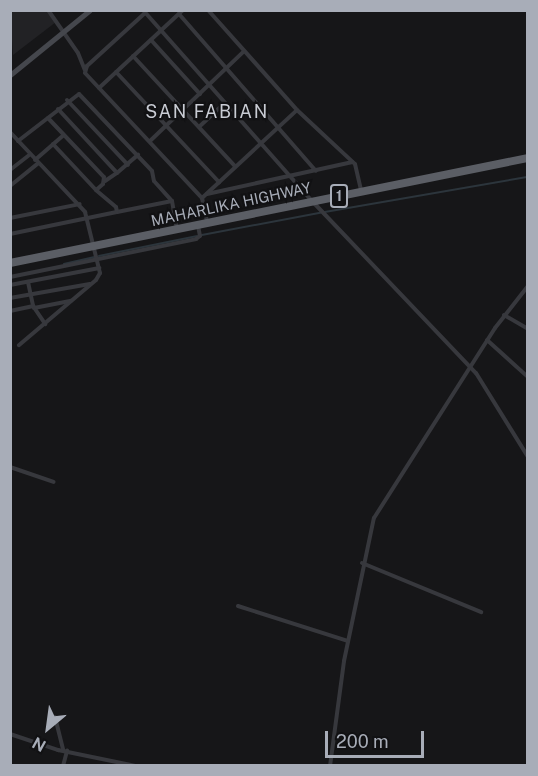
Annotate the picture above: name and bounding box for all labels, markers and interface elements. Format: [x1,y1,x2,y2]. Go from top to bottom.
district label: SAN FABIAN [145,101,269,123]
street label: MAHARLIKA HIGHWAY [149,178,313,230]
road number: 1 [330,185,348,207]
north arrow [18,698,78,758]
scale bar [328,719,427,757]
text: 200 m [336,731,389,752]
text: N [29,733,49,756]

